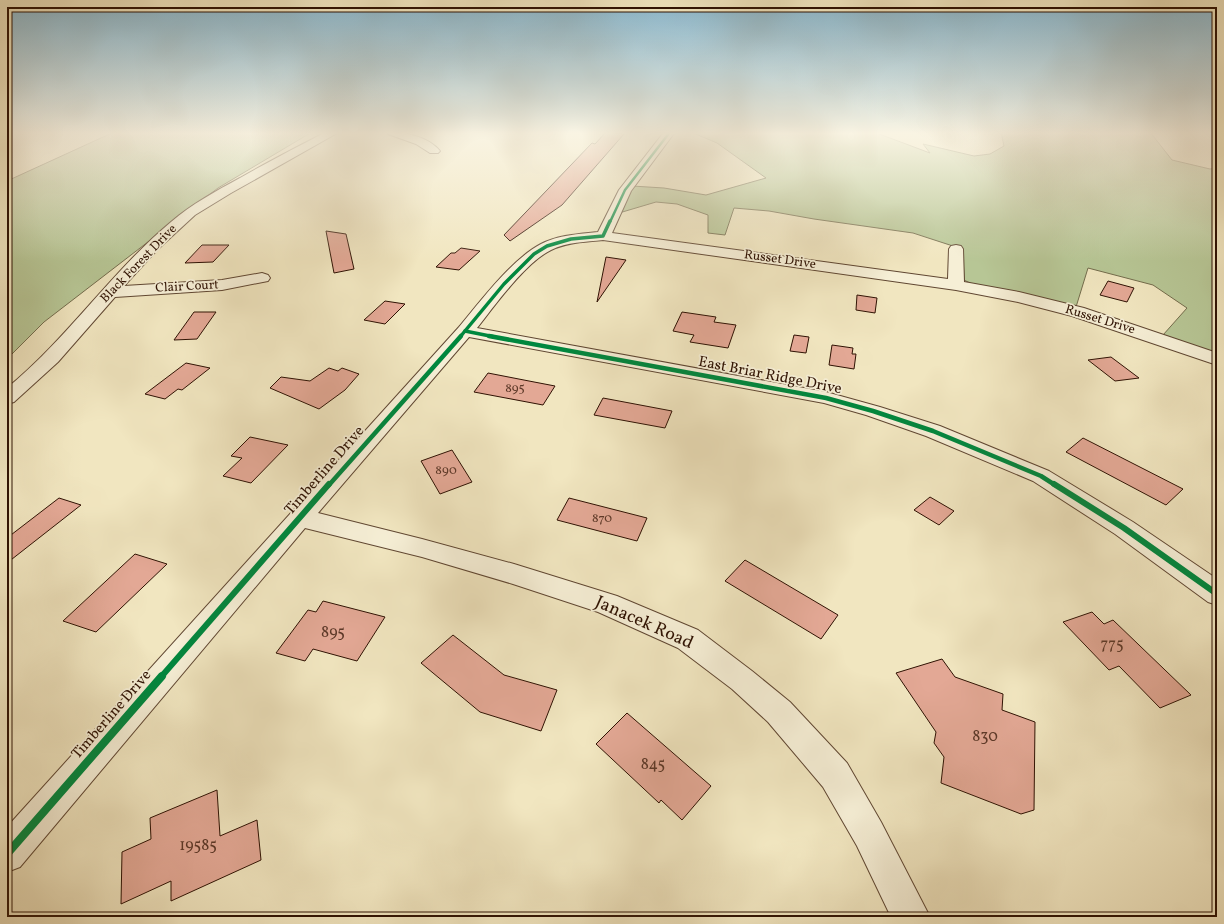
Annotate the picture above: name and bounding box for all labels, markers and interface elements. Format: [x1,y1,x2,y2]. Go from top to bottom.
street label: Black Forest Drive [97,221,181,307]
street label: Russet Drive [743,246,817,274]
street label: Clair Court [155,276,220,298]
street label: Russet Drive [1063,301,1137,339]
street label: East Briar Ridge Drive [696,352,844,400]
house number: 895 [505,380,525,398]
street label: Timberline Drive [280,422,370,520]
house number: 890 [435,462,457,480]
house number: 870 [592,510,612,528]
street label: Janacek Road [591,590,697,656]
house number: 895 [321,622,345,644]
house number: 775 [1100,634,1124,656]
street label: Timberline Drive [67,666,157,764]
house number: 830 [972,726,998,748]
house number: 845 [641,754,665,776]
house number: 19585 [179,835,217,857]

